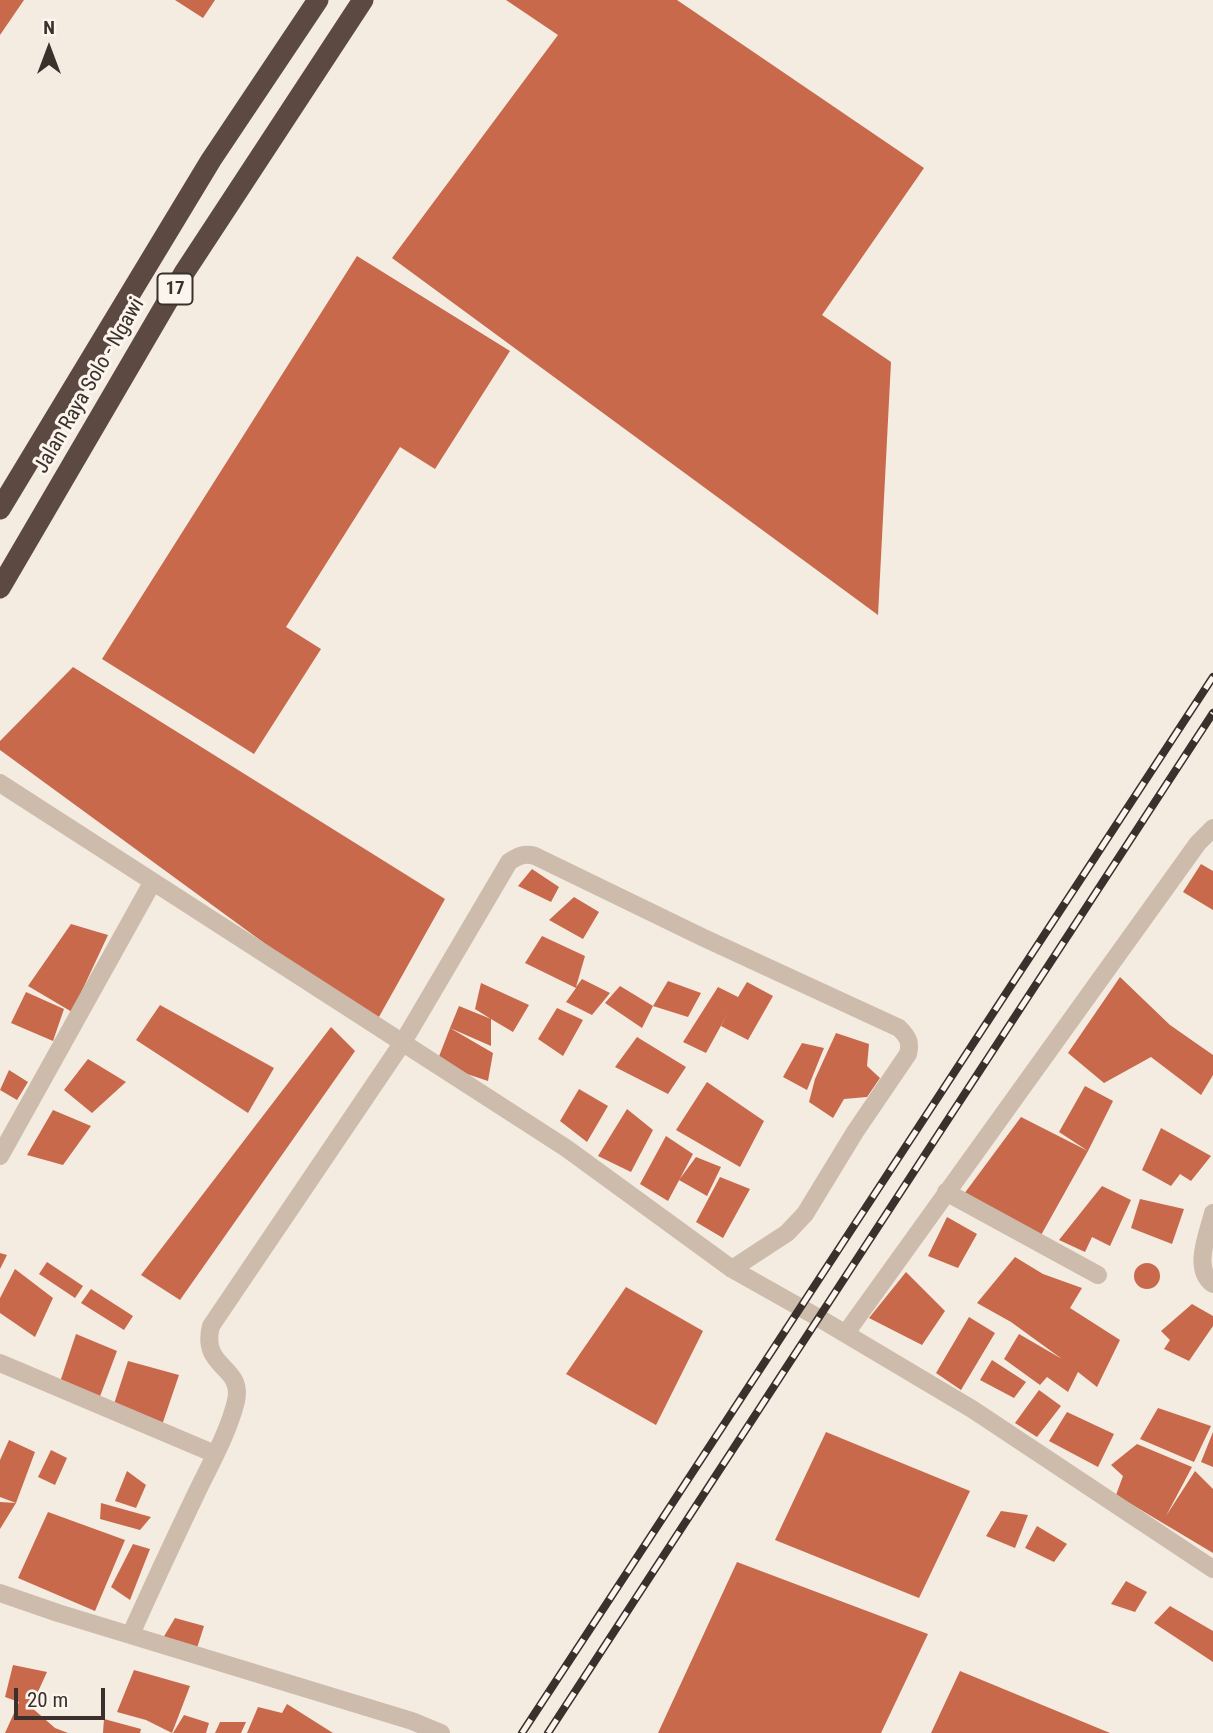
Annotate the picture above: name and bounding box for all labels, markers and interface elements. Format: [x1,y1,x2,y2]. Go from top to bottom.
north arrow [14,14,84,84]
text: N [43,16,55,39]
road number: 17 [158,274,192,304]
street label: Jalan Raya Solo - Ngawi [30,294,150,478]
scale bar [18,1674,108,1718]
text: 20 m [27,1688,68,1712]

